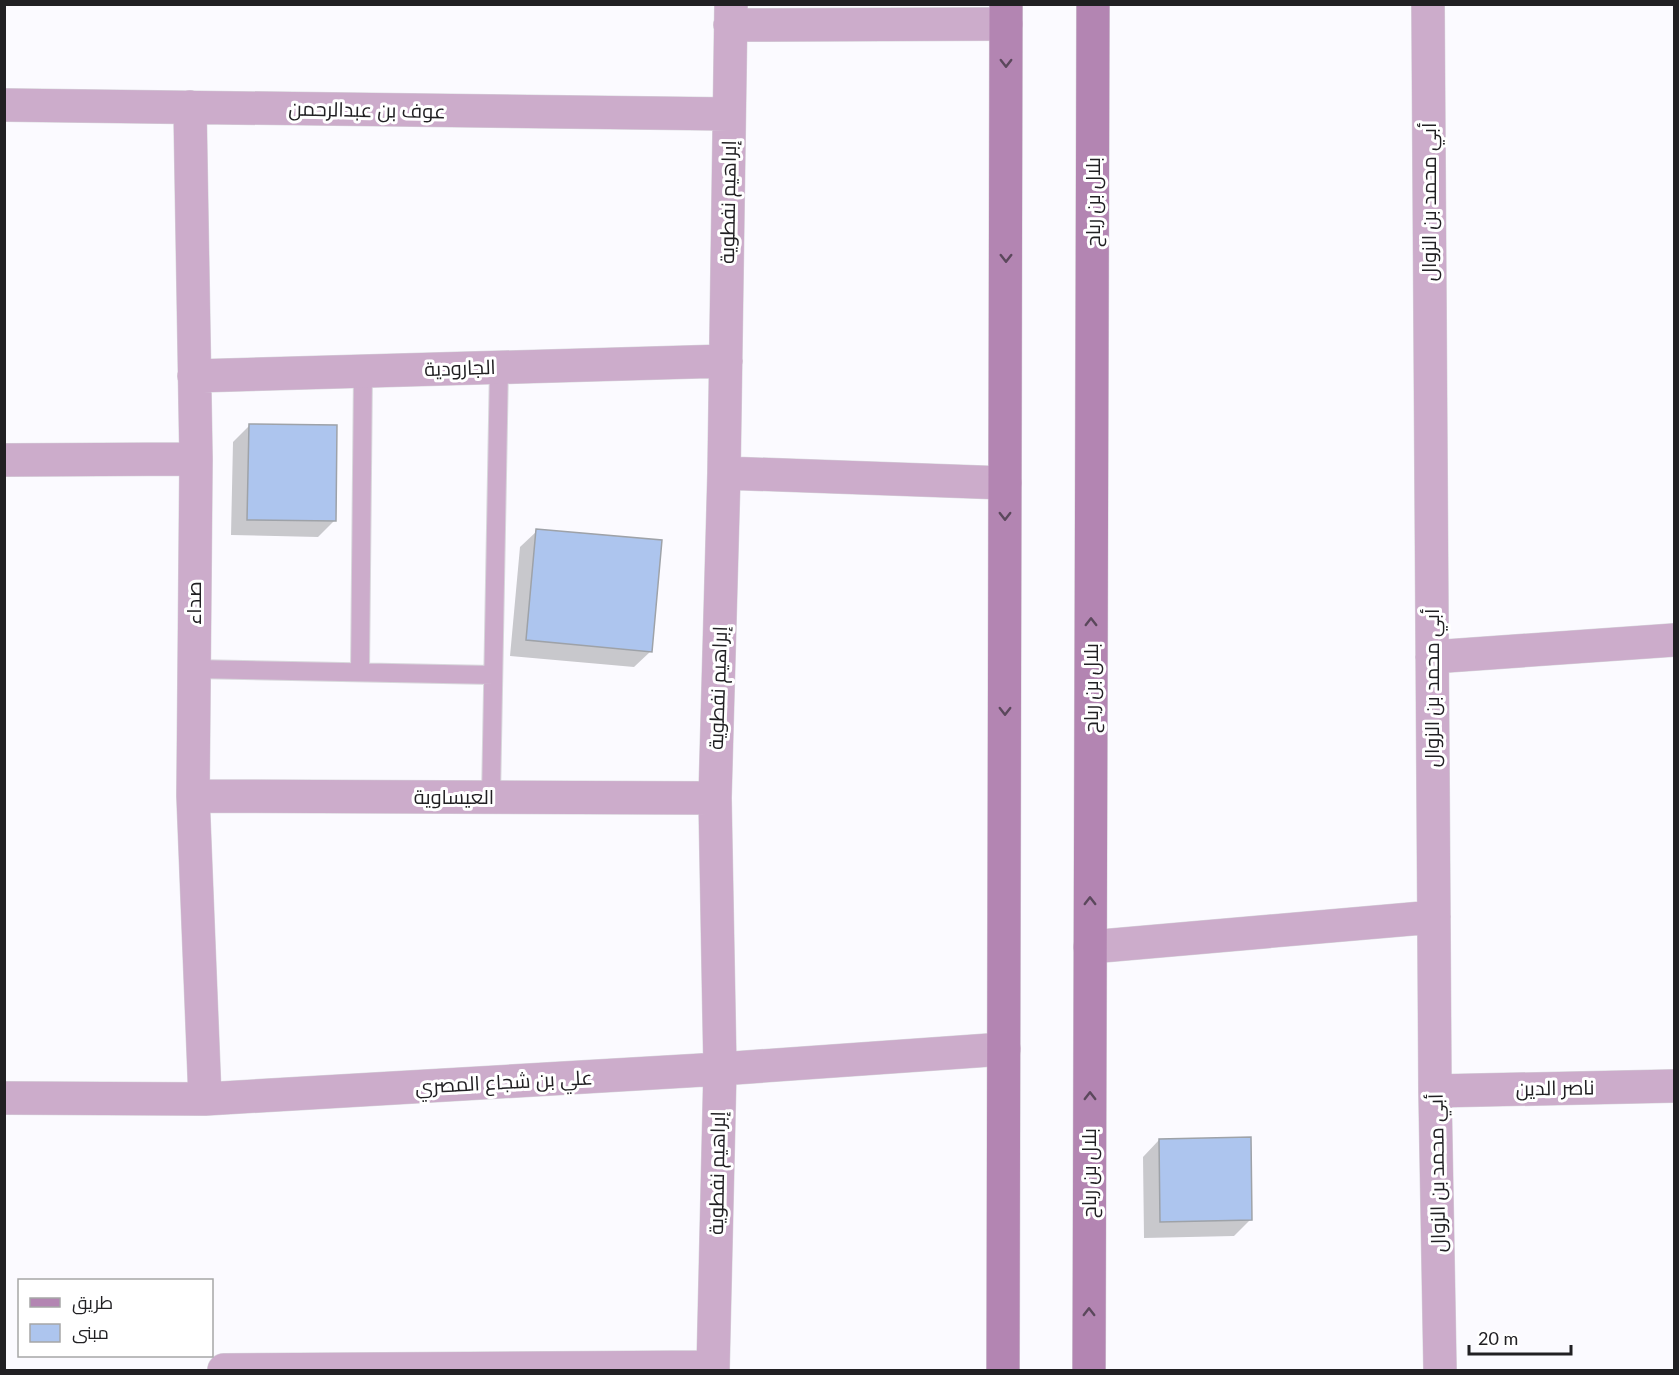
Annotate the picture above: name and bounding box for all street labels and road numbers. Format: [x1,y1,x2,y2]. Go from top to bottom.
street label: عوف بن عبدالرحمن [288,96,446,124]
street label: أبي محمد بن الزوال [1416,123,1445,281]
street label: إبراهيم نفطوية [714,140,743,264]
street label: بلال بن رباح [1080,157,1107,247]
street label: الجارودية [424,354,496,381]
street label: صداء [181,581,205,625]
street label: أبي محمد بن الزوال [1419,609,1448,767]
street label: إبراهيم نفطوية [703,626,734,750]
street label: بلال بن رباح [1078,643,1105,733]
street label: العيساوية [414,784,494,809]
street label: علي بن شجاع المصري [415,1064,594,1103]
street label: ناصر الدين [1515,1074,1595,1102]
street label: أبي محمد بن الزوال [1423,1093,1454,1253]
street label: إبراهيم نفطوية [703,1111,732,1235]
street label: بلال بن رباح [1076,1128,1103,1218]

